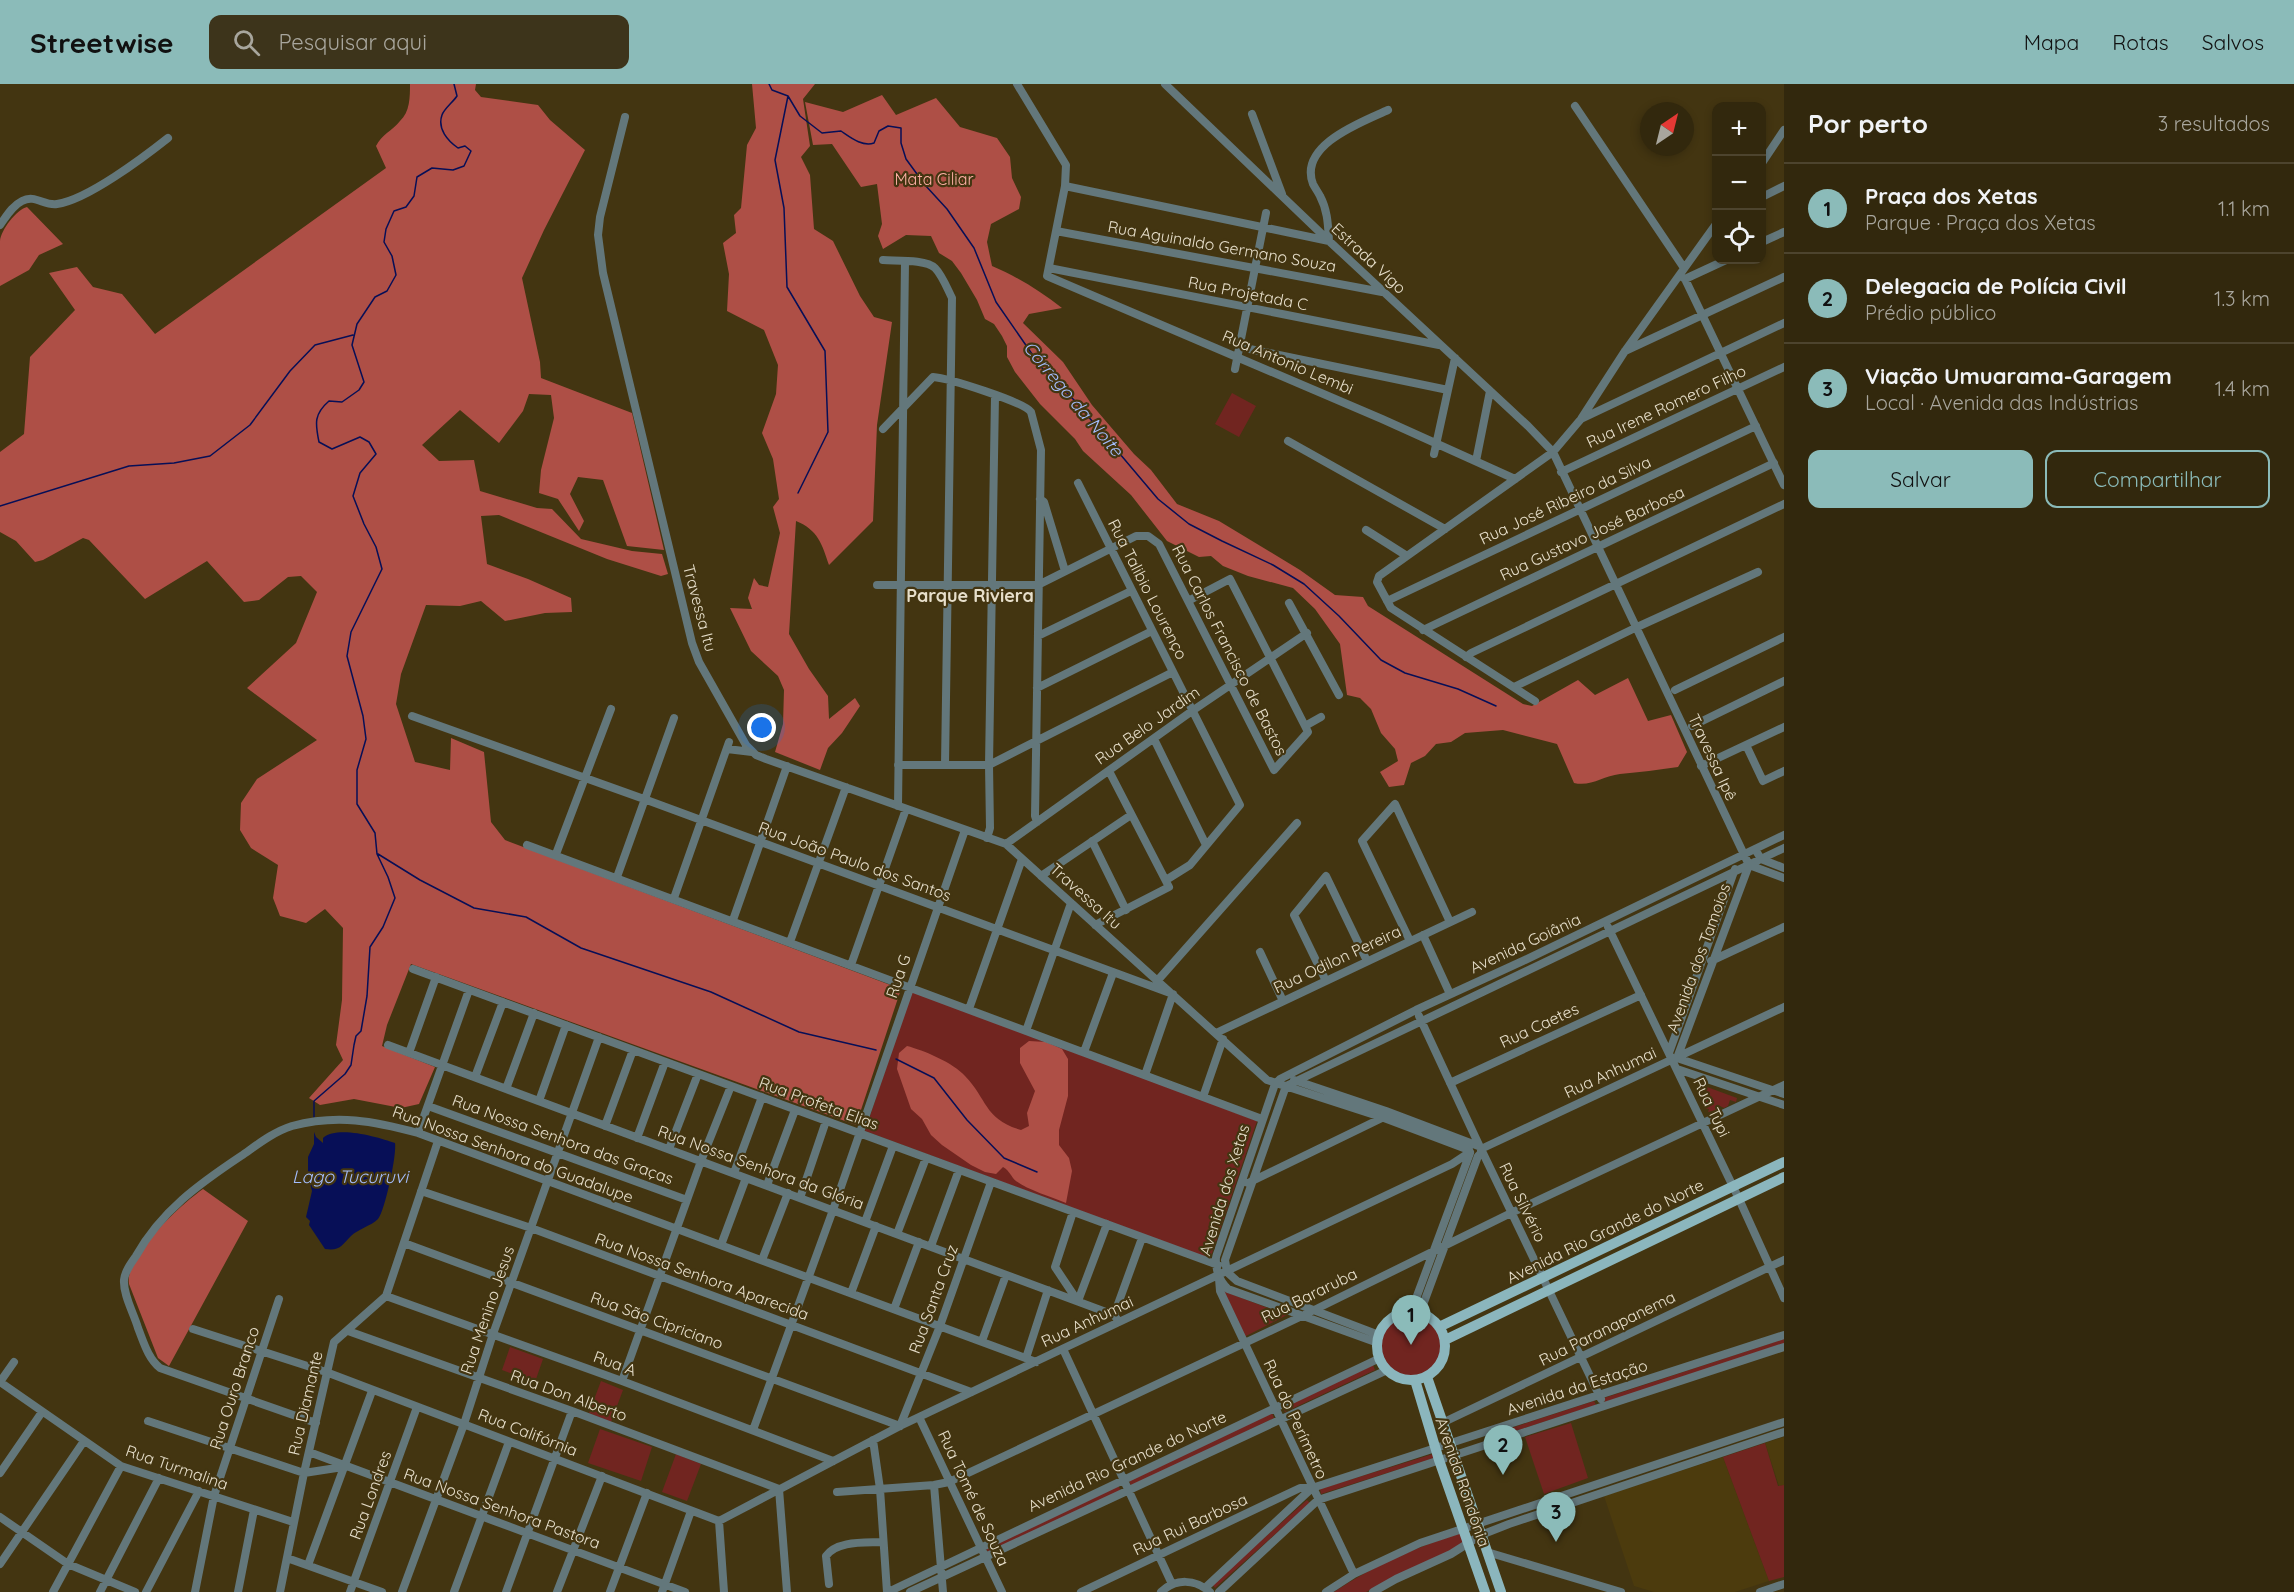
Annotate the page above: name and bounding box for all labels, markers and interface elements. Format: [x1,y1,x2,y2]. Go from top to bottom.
search box [209,15,629,69]
text: Streetwise [30,25,173,60]
icon: search [230,26,263,59]
text: Pesquisar aqui [278,28,427,56]
text: Mapa [2024,29,2079,55]
text: Rotas [2112,29,2169,55]
text: Salvos [2202,29,2264,55]
north arrow [1640,102,1694,156]
map controls [1712,102,1766,264]
button: + [1712,102,1766,156]
text: Por perto [1808,107,1928,140]
text: 3 resultados [2158,111,2270,136]
button: − [1712,156,1766,210]
park label: Mata Ciliar [894,169,974,189]
text: Praça dos Xetas [1865,182,2038,210]
text: 1 [1824,196,1831,221]
text: 1.1 km [2218,196,2270,221]
button: locate [1712,210,1766,264]
text: Parque · Praça dos Xetas [1865,210,2096,235]
street label: Rua Aguinaldo Germano Souza [1106,216,1338,276]
street label: Estrada Vigo [1327,218,1411,298]
street label: Rua Projetada C [1186,272,1310,314]
text: Delegacia de Polícia Civil [1865,272,2127,300]
text: 2 [1822,286,1833,311]
text: 1.3 km [2214,286,2270,311]
text: Prédio público [1865,300,1996,325]
street label: Rua Antonio Lembi [1220,325,1356,399]
water label: Córrego da Noite [1018,336,1129,462]
street label: Rua Irene Romero Filho [1583,360,1749,452]
text: Viação Umuarama-Garagem [1865,362,2172,390]
text: 3 [1822,376,1833,401]
text: 1.4 km [2215,376,2270,401]
text: Local · Avenida das Indústrias [1865,390,2138,415]
button: Salvar [1808,450,2033,508]
button: Compartilhar [2045,450,2270,508]
street label: Rua José Ribeiro da Silva [1476,451,1654,549]
street label: Rua Gustavo José Barbosa [1496,481,1688,585]
street label: Rua Talibio Lourenço [1104,515,1192,663]
street label: Rua Carlos Francisco de Bastos [1168,541,1292,759]
street label: Travessa Itu [679,562,721,654]
district label: Parque Riviera [906,584,1034,607]
street label: Rua Belo Jardim [1091,682,1203,768]
street label: Travessa Ipê [1684,710,1742,804]
your location [747,713,776,742]
street label: Rua João Paulo dos Santos [756,817,954,905]
street label: Travessa Itu [1046,859,1126,933]
street label: Avenida dos Tamoios [1662,881,1734,1035]
street label: Avenida Goiânia [1466,909,1584,977]
street label: Rua Odilon Pereira [1270,921,1404,997]
street label: Rua G [881,952,915,1000]
street label: Rua Caetes [1496,998,1582,1052]
street label: Rua Anhumai [1561,1042,1659,1102]
street label: Rua Profeta Elias [756,1072,882,1134]
street label: Rua Tupi [1689,1074,1735,1140]
street label: Rua Nossa Senhora das Graças [450,1090,676,1188]
street label: Rua Nossa Senhora do Guadalupe [390,1101,636,1207]
street label: Rua Nossa Senhora da Glória [655,1120,867,1214]
street label: Avenida dos Xetas [1195,1122,1253,1258]
street label: Rua Silvério [1495,1159,1551,1245]
water label: Lago Tucuruvi [292,1165,410,1188]
street label: Avenida Rio Grande do Norte [1503,1175,1707,1287]
street label: Rua Nossa Senhora Aparecida [592,1228,812,1324]
street label: Rua Santa Cruz [904,1242,962,1356]
street label: Rua Menino Jesus [456,1243,518,1377]
street label: Rua Bararuba [1258,1263,1360,1327]
street label: Rua Paranapanema [1535,1286,1679,1370]
street label: Rua São Cipriciano [588,1287,726,1353]
street label: Rua Anhumai [1038,1291,1136,1351]
pin: 1 [1392,1296,1430,1345]
street label: Rua Ouro Branco [205,1324,263,1452]
street label: Rua A [591,1346,639,1380]
street label: Rua Diamante [283,1349,327,1457]
street label: Avenida da Estação [1504,1355,1650,1419]
street label: Rua do Perímetro [1259,1356,1333,1482]
street label: Rua Don Alberto [508,1365,630,1425]
street label: Rua Califórnia [475,1404,581,1460]
street label: Avenida Rio Grande do Norte [1025,1406,1229,1516]
street label: Avenida Rondônia [1432,1415,1494,1549]
pin: 2 [1484,1426,1522,1475]
street label: Rua Tomé de Souza [934,1427,1014,1569]
street label: Rua Turmalina [123,1440,231,1494]
street label: Rua Londres [345,1448,395,1542]
street label: Rua Nossa Senhora Pastora [401,1463,603,1553]
street label: Rua Rui Barbosa [1130,1489,1250,1559]
pin: 3 [1536,1492,1576,1542]

